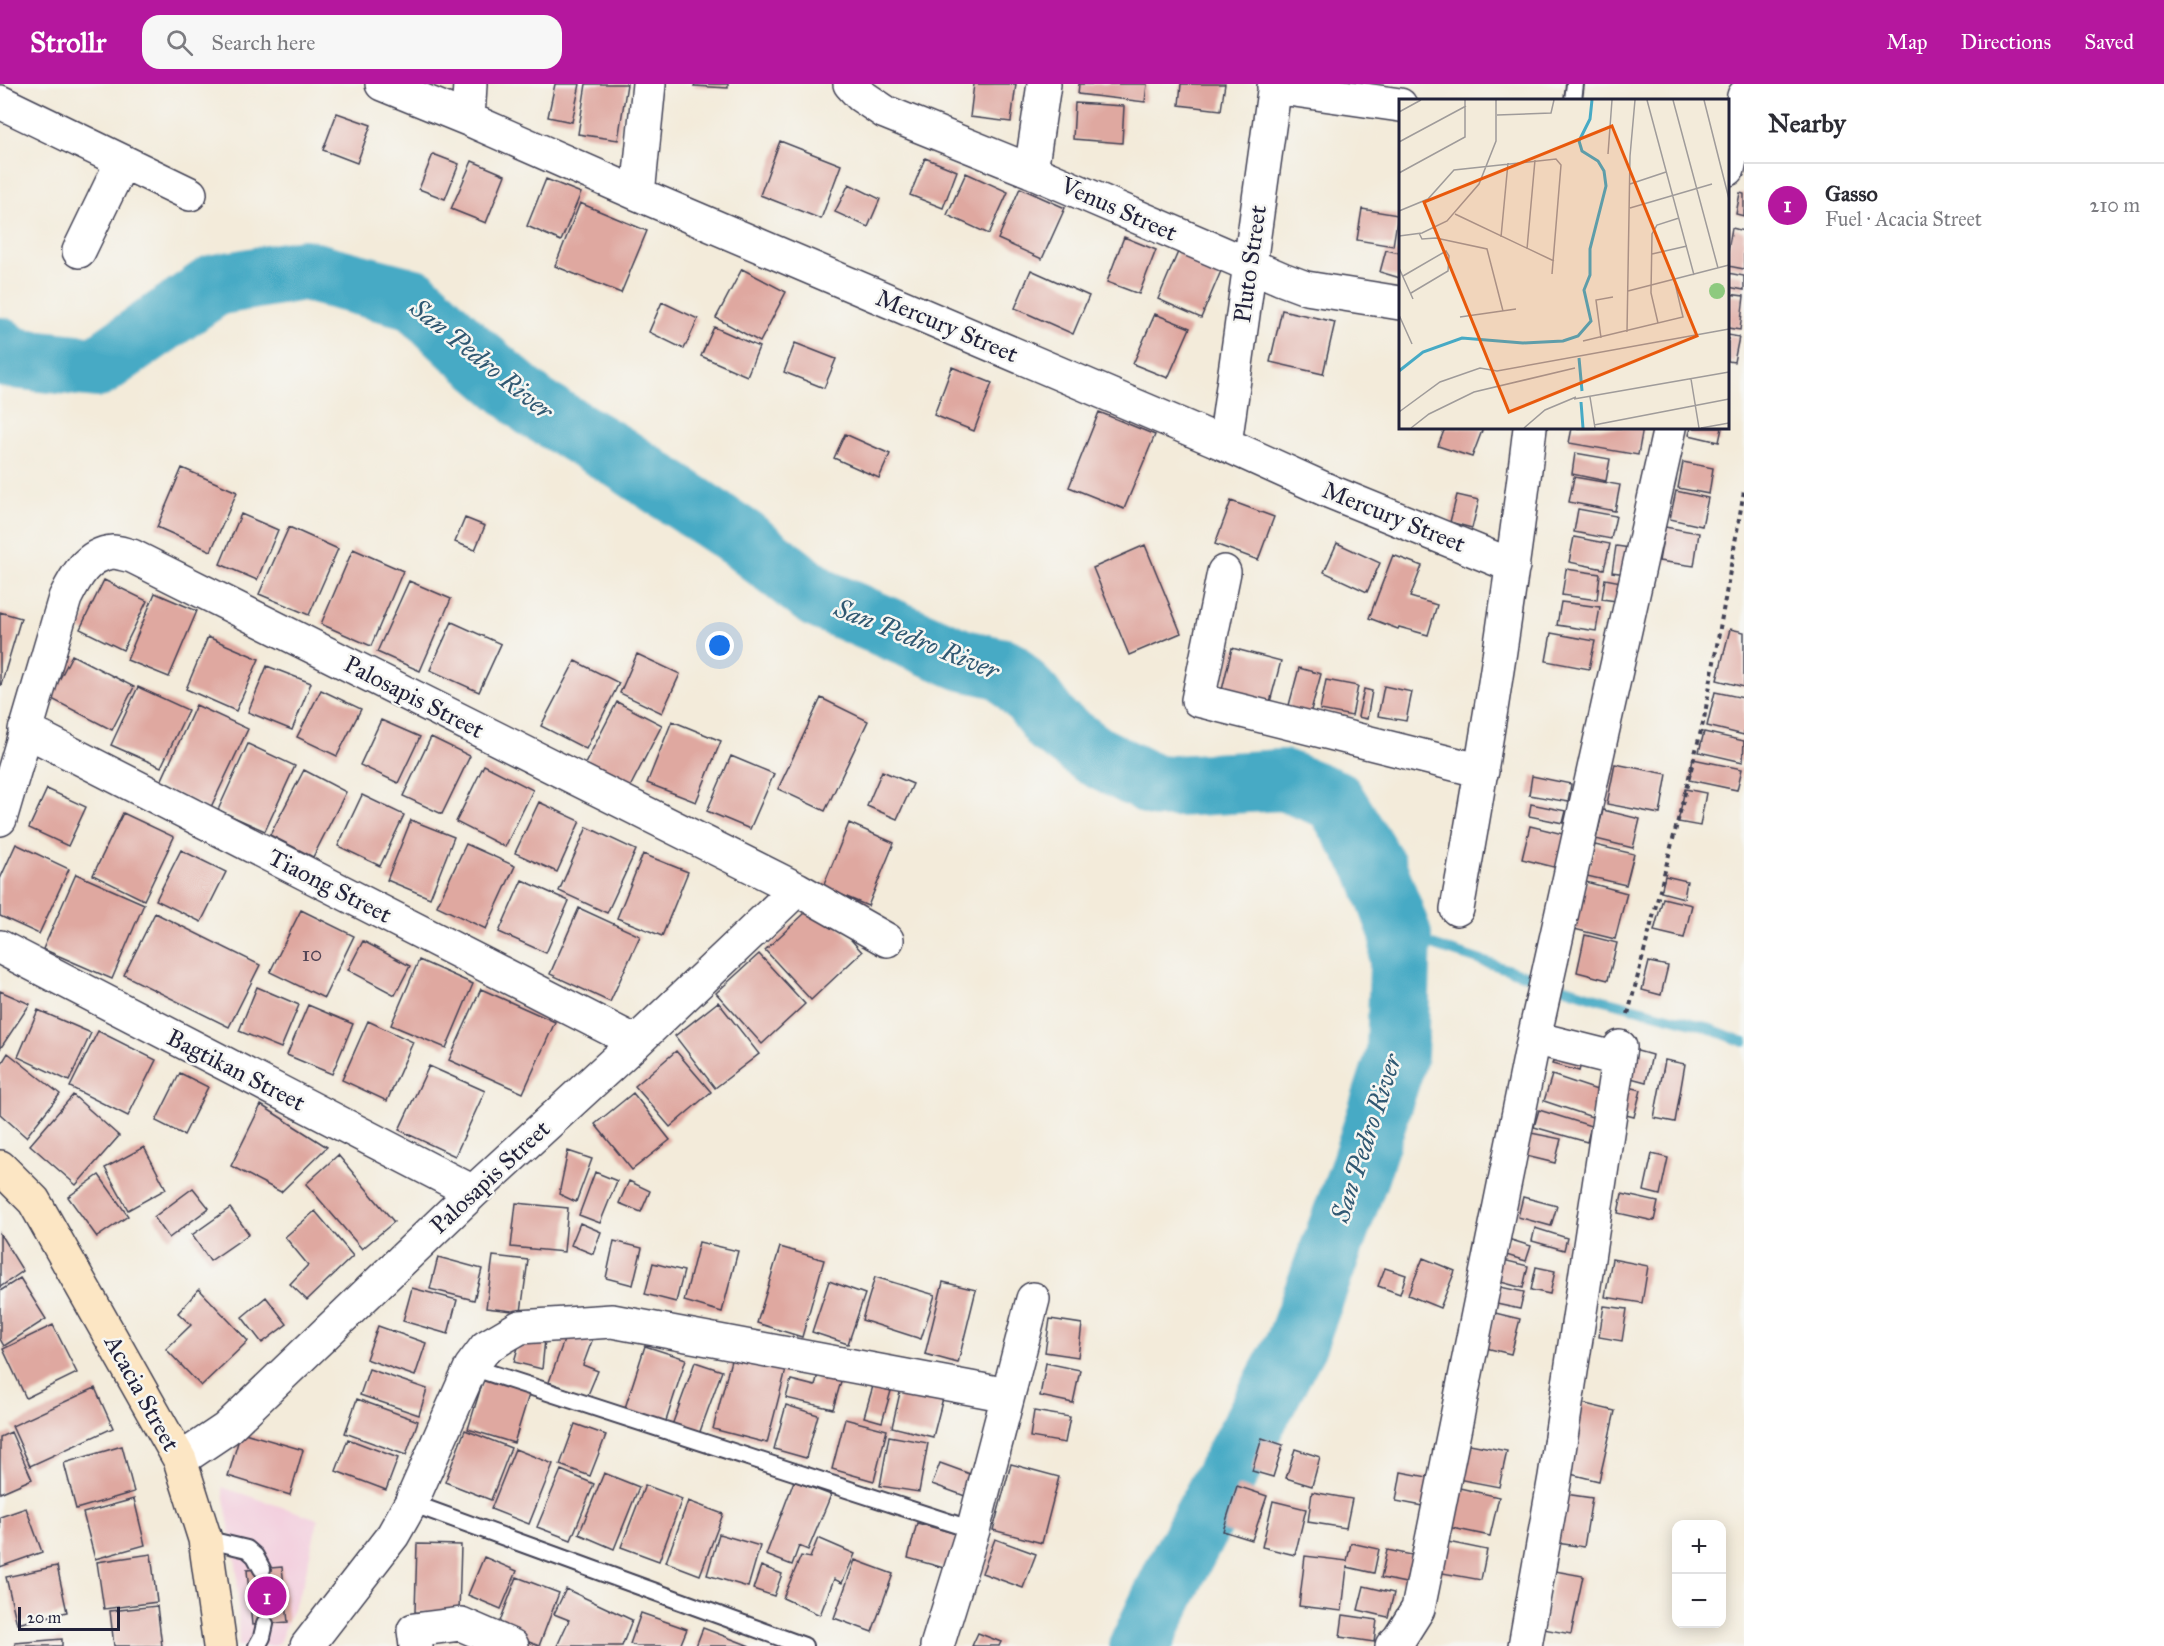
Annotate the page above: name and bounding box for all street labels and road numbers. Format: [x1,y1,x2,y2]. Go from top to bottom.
street label: Venus Street [1055,170,1182,248]
street label: Pluto Street [1227,203,1273,325]
street label: Mercury Street [871,283,1023,370]
street label: Mercury Street [1318,475,1470,559]
street label: Palosapis Street [339,649,489,745]
street label: Tiaong Street [263,842,397,930]
street label: Bagtikan Street [162,1022,311,1118]
street label: Palosapis Street [424,1113,557,1240]
street label: Acacia Street [97,1329,186,1457]

